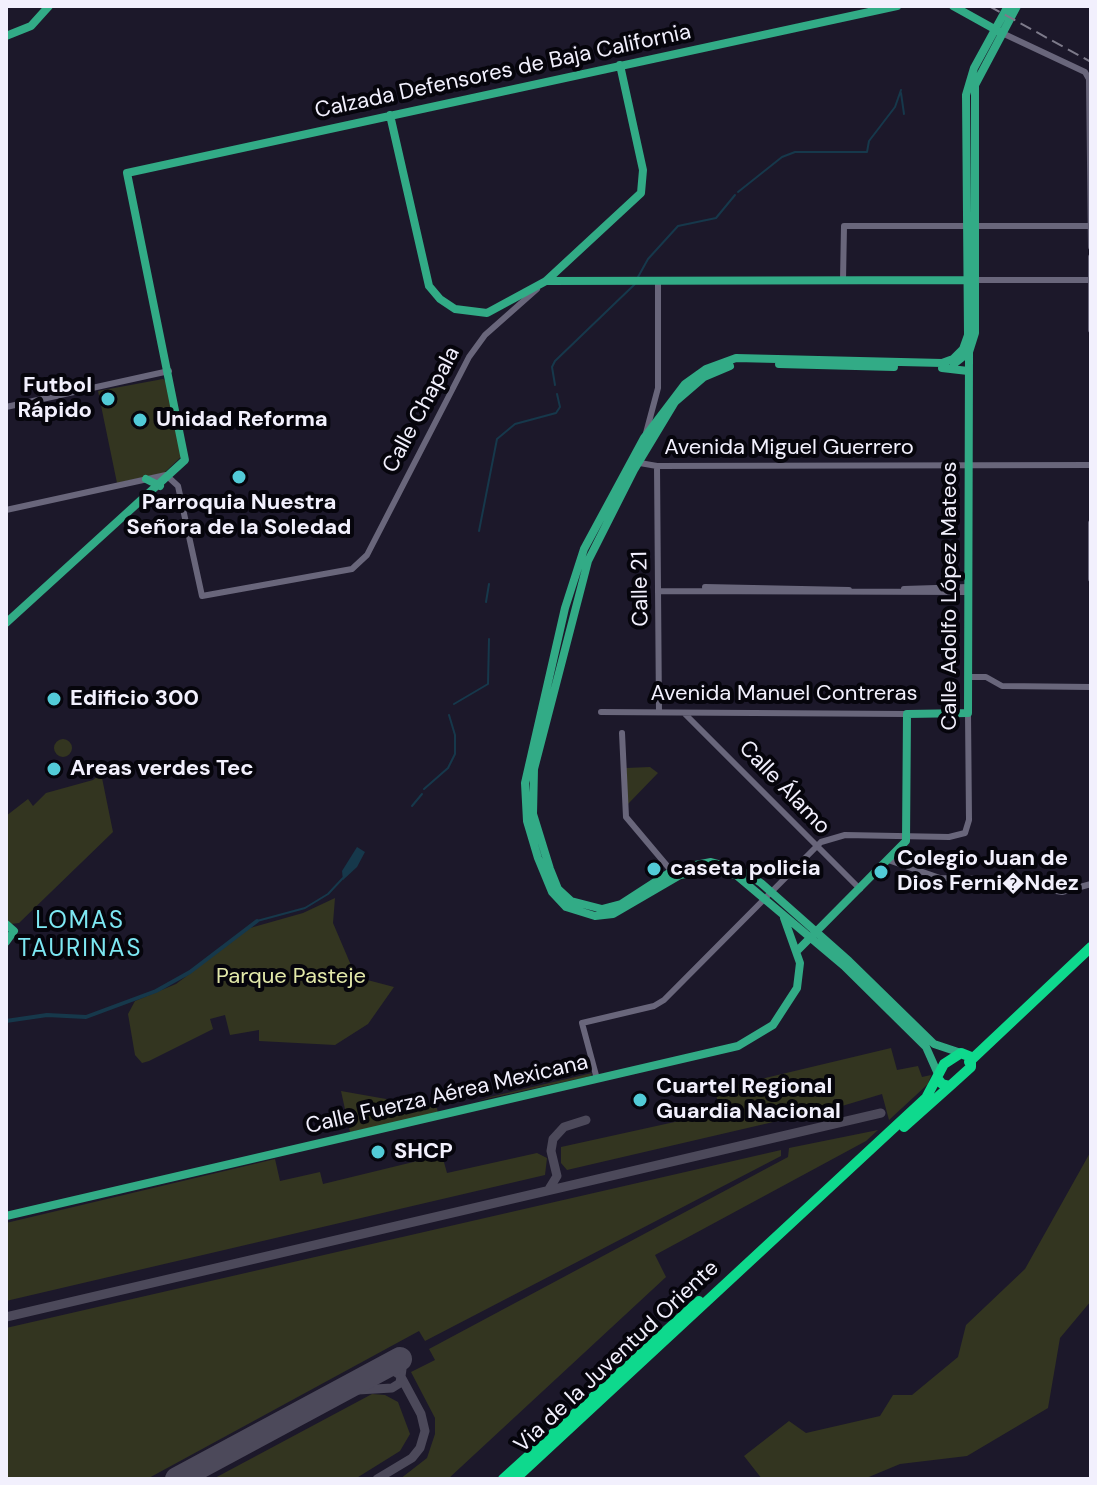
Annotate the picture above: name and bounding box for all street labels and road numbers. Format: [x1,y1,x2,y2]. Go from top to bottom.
street label: Calzada Defensores de Baja California [313,19,693,125]
street label: Calle Chapala [378,342,466,478]
street label: Avenida Miguel Guerrero [664,435,914,461]
street label: Calle Adolfo López Mateos [937,461,963,731]
street label: Calle 21 [627,551,655,627]
street label: Avenida Manuel Contreras [651,681,917,707]
street label: Calle Álamo [733,736,835,840]
street label: Calle Fuerza Aérea Mexicana [303,1050,591,1140]
street label: Via de la Juventud Oriente [509,1255,725,1459]

